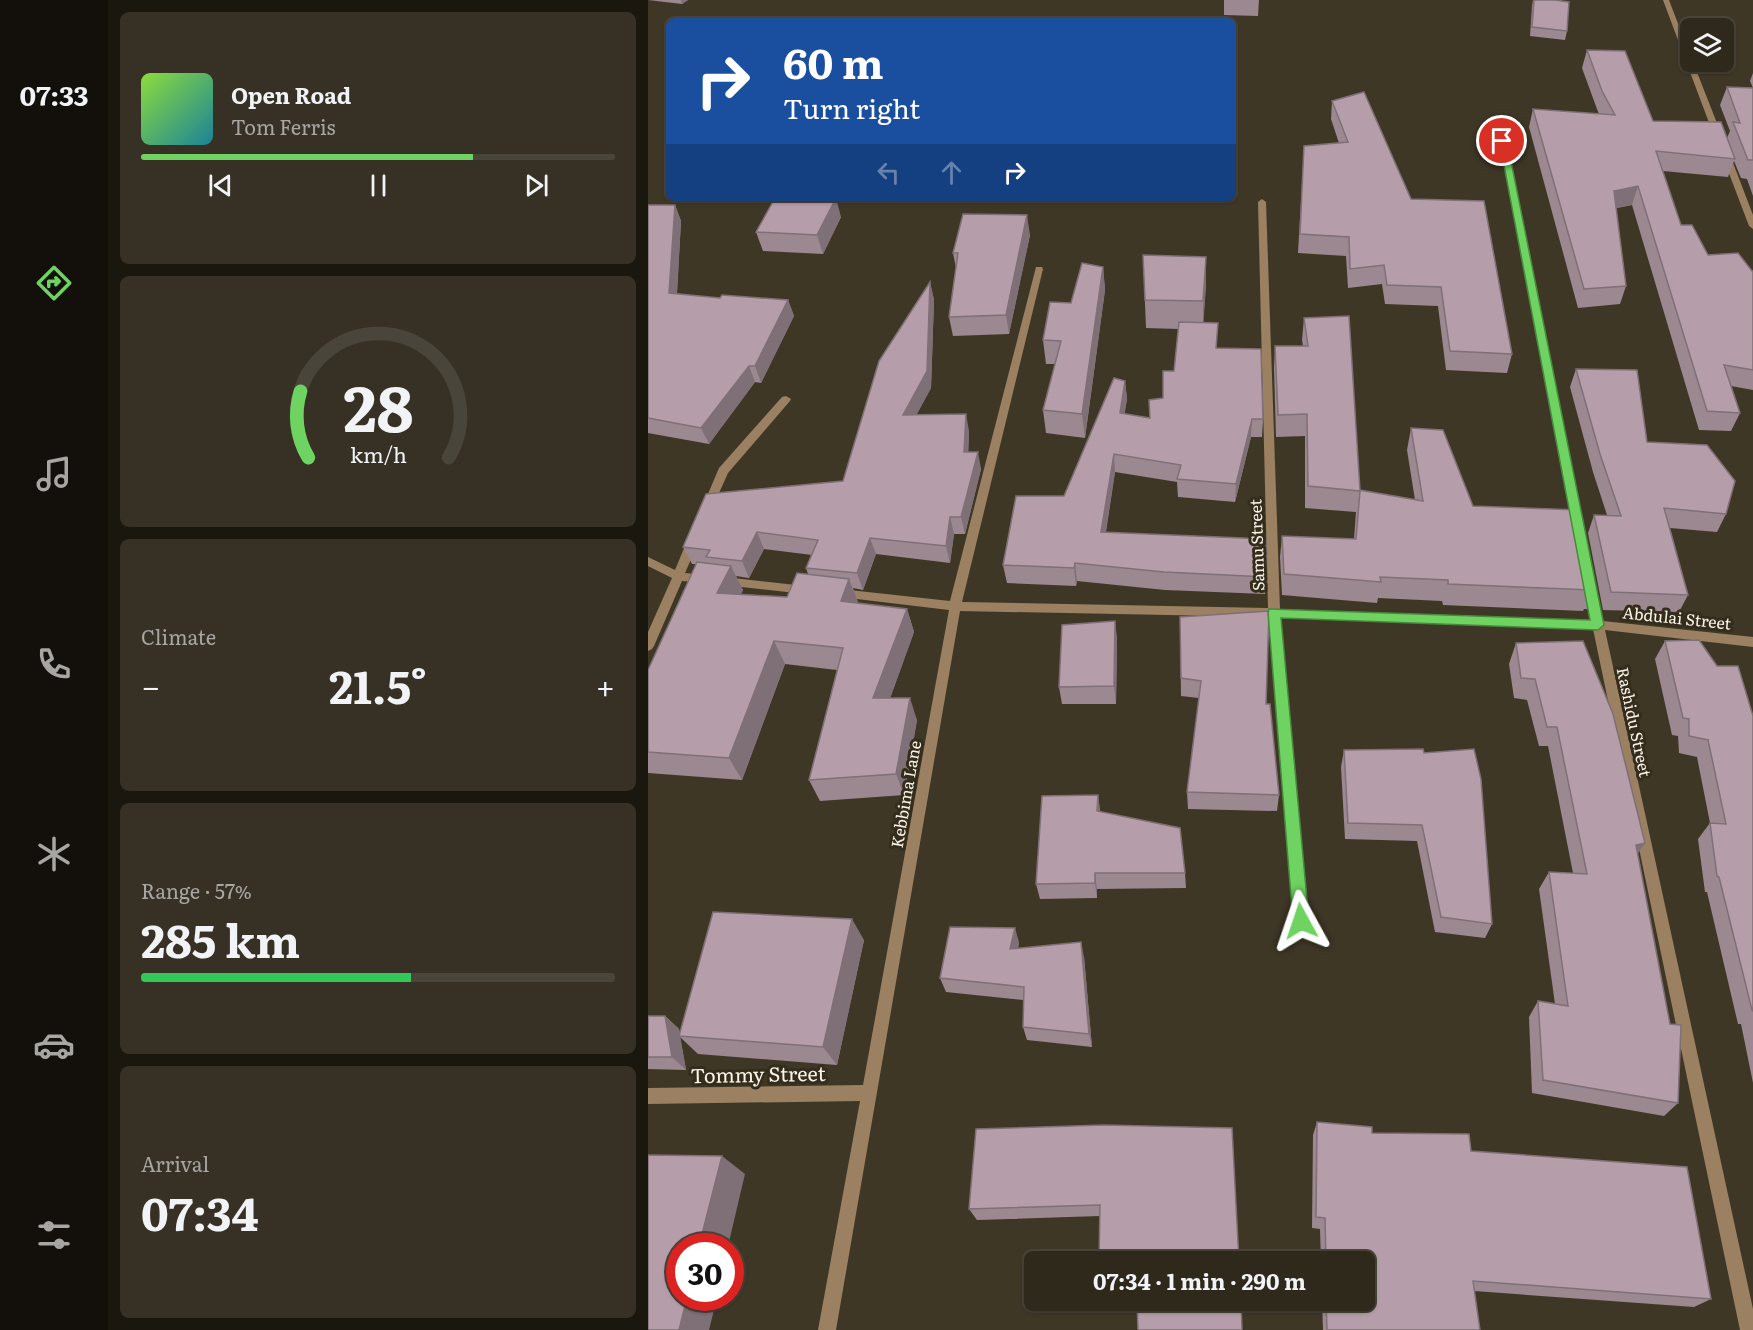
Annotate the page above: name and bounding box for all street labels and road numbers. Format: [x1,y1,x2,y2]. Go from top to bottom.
street label: Samu Street [1242,498,1270,591]
street label: Abdulai Street [1621,599,1733,635]
street label: Rashidu Street [1612,665,1658,780]
street label: Kebbima Lane [884,738,926,850]
street label: Tommy Street [690,1057,826,1089]

